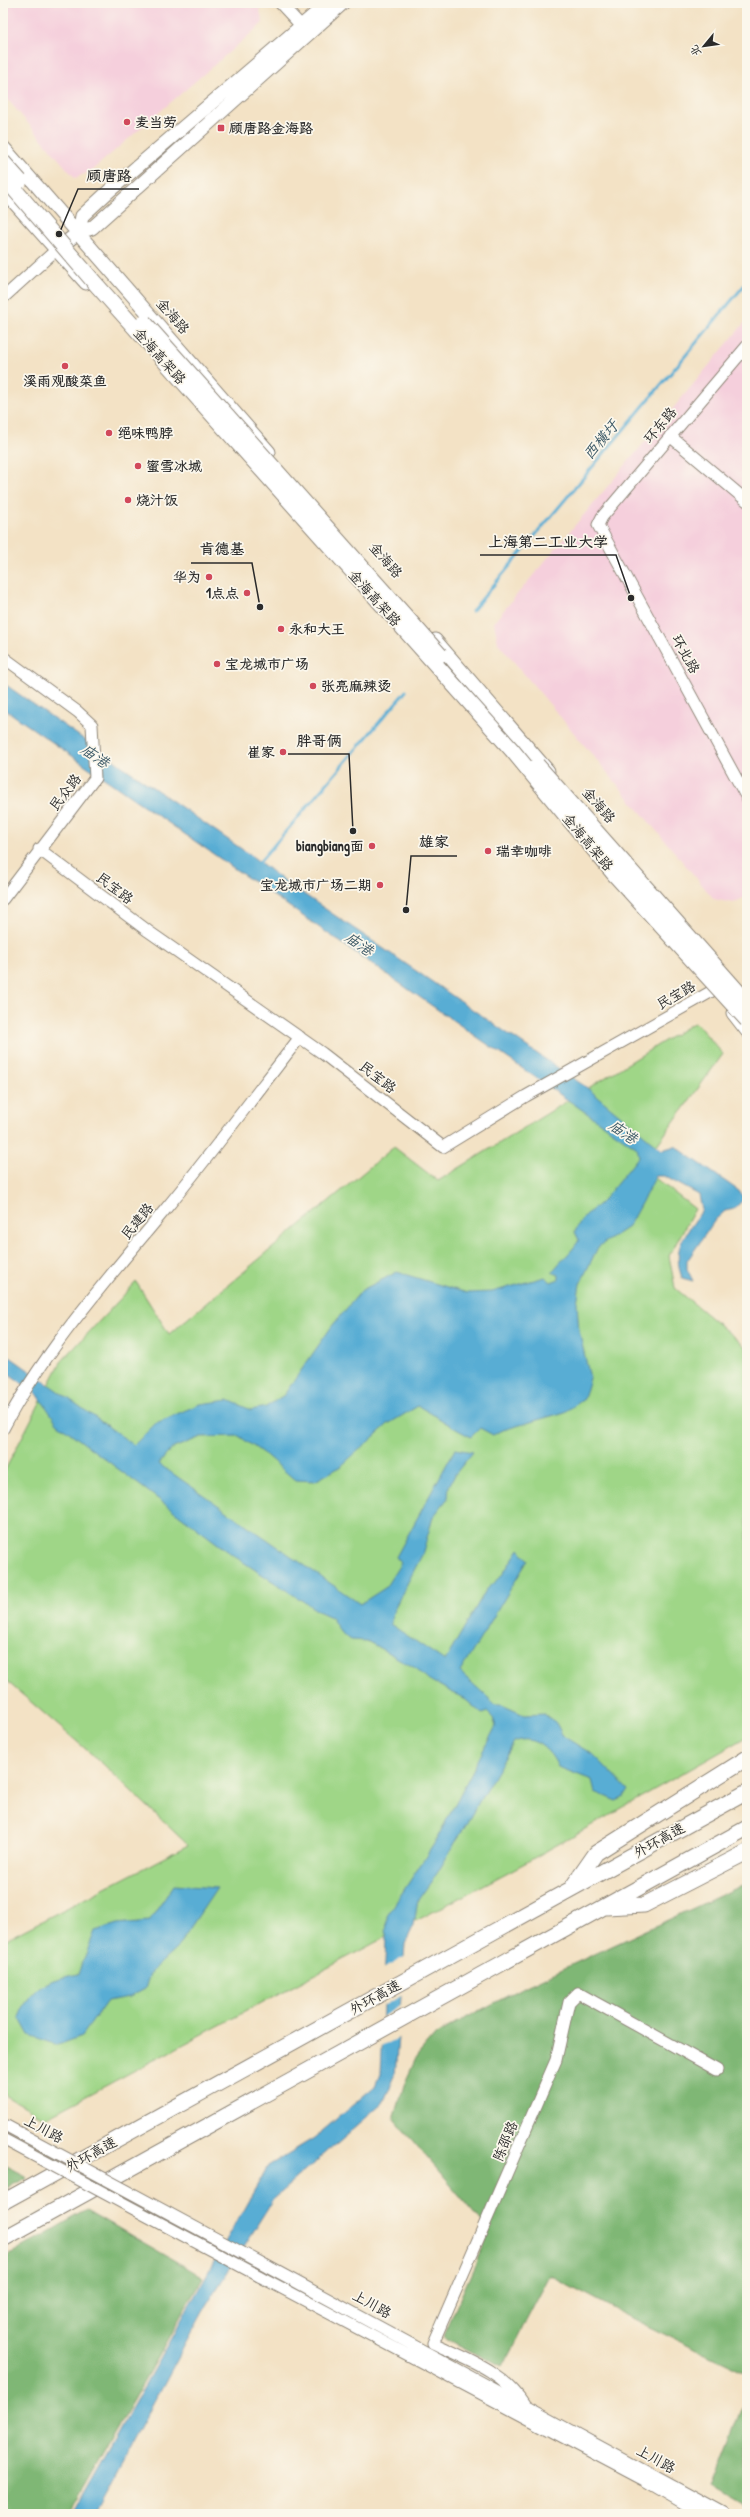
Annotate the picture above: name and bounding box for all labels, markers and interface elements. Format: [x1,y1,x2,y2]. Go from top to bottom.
north arrow [684,26,724,66]
text: 北 [686,43,704,59]
place label: 麦当劳 [135,112,177,131]
marker: 麦当劳 [122,117,132,127]
place label: 顾唐路金海路 [229,118,313,137]
marker: 顾唐路金海路 [216,123,226,133]
callout: 顾唐路 [78,162,139,189]
text: 顾唐路 [86,165,132,186]
street label: 金海路 [152,294,194,338]
street label: 金海高架路 [130,323,191,388]
marker: 溪雨观酸菜鱼 [60,361,70,371]
place label: 溪雨观酸菜鱼 [23,371,107,390]
street label: 环东路 [639,402,680,447]
water label: 西横圩 [578,414,624,464]
place label: 绝味鸭脖 [117,423,173,442]
marker: 绝味鸭脖 [104,428,114,438]
place label: 蜜雪冰城 [146,456,202,475]
marker: 蜜雪冰城 [133,461,143,471]
place label: 烧汁饭 [136,490,178,509]
marker: 烧汁饭 [123,495,133,505]
callout: 上海第二工业大学 [480,528,616,555]
text: 上海第二工业大学 [488,531,608,552]
callout: 肯德基 [191,536,252,563]
text: 肯德基 [199,538,245,559]
street label: 金海路 [365,538,407,582]
street label: 金海高架路 [345,565,406,630]
place label: 华为 [173,567,201,586]
marker: 华为 [204,572,214,582]
place label: 1点点 [206,583,239,602]
marker: 1点点 [242,588,252,598]
place label: 永和大王 [289,619,345,638]
marker: 永和大王 [276,624,286,634]
street label: 环北路 [668,631,705,677]
place label: 宝龙城市广场 [225,654,309,673]
marker: 宝龙城市广场 [212,659,222,669]
place label: 张亮麻辣烫 [321,676,391,695]
marker: 张亮麻辣烫 [308,681,318,691]
callout: 胖哥俩 [288,727,349,754]
text: 胖哥俩 [296,730,342,751]
water label: 庙港 [77,738,115,774]
place label: 崔家 [247,742,275,761]
marker: 崔家 [278,747,288,757]
street label: 民众路 [44,769,85,814]
street label: 金海路 [578,783,620,827]
street label: 金海高架路 [559,809,618,875]
callout: 雄家 [411,829,457,856]
text: 雄家 [419,831,449,852]
place label: biangbiang面 [296,836,364,857]
marker: biangbiang面 [367,841,377,851]
place label: 瑞幸咖啡 [496,841,552,860]
marker: 瑞幸咖啡 [483,846,493,856]
street label: 民宝路 [93,867,138,908]
place label: 宝龙城市广场二期 [260,875,372,894]
marker: 宝龙城市广场二期 [375,880,385,890]
water label: 庙港 [341,926,379,962]
street label: 民宝路 [653,976,699,1013]
street label: 民宝路 [356,1056,401,1097]
water label: 庙港 [605,1114,643,1150]
street label: 民建路 [116,1198,157,1243]
street label: 外环高速 [630,1818,688,1861]
street label: 外环高速 [346,1975,404,2018]
street label: 上川路 [21,2110,67,2147]
street label: 陈邵路 [488,2118,521,2164]
street label: 外环高速 [62,2132,120,2175]
street label: 上川路 [349,2285,395,2322]
street label: 上川路 [633,2440,679,2477]

